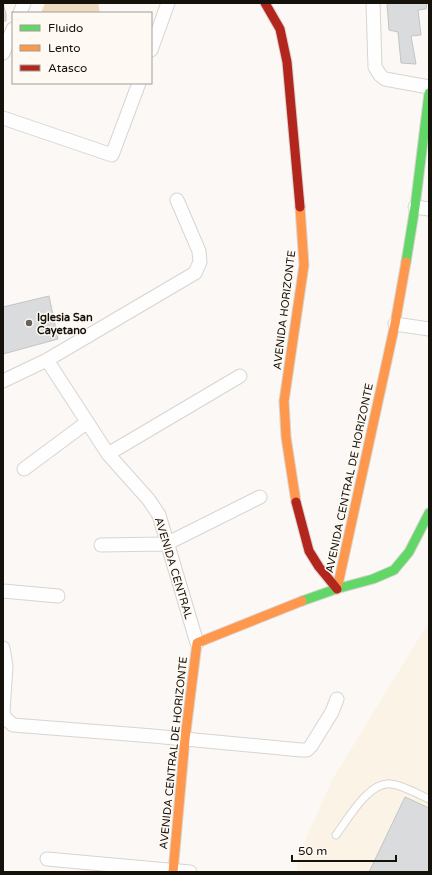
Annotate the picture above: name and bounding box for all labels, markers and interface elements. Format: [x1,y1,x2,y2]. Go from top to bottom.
legend [12,12,152,84]
text: Fluido [48,21,83,35]
text: Lento [48,41,81,55]
text: Atasco [48,61,87,75]
street label: AVENIDA HORIZONTE [271,250,298,371]
place label: Iglesia San Cayetano [37,311,93,338]
marker: Iglesia San Cayetano [24,318,34,328]
street label: AVENIDA CENTRAL DE HORIZONTE [323,382,376,574]
street label: AVENIDA CENTRAL [152,516,195,621]
street label: AVENIDA CENTRAL DE HORIZONTE [157,656,190,850]
scale bar [292,837,396,863]
text: 50 m [298,844,327,858]

